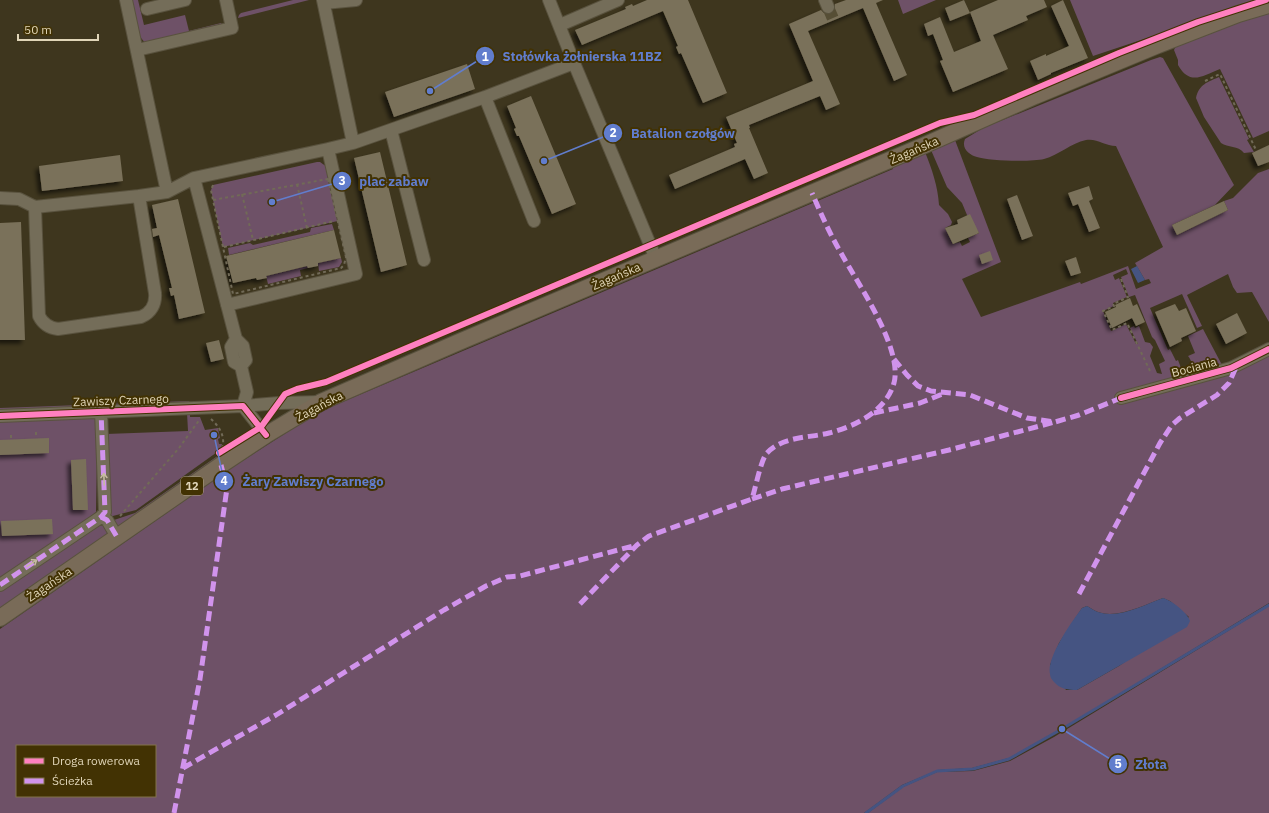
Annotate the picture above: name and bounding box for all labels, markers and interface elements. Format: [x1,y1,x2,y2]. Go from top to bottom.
scale bar [18,16,98,42]
text: 50 m [24,22,52,37]
callout: Stołówka żołnierska 11BZ [475,44,670,69]
text: Stołówka żołnierska 11BZ [502,48,662,65]
text: 1 [481,49,489,64]
callout: Batalion czołgów [603,120,744,145]
text: 2 [609,125,617,140]
text: Batalion czołgów [631,125,735,142]
street label: Żagańska [887,133,941,167]
callout: plac zabaw [332,169,437,194]
text: 3 [338,173,346,188]
text: plac zabaw [359,173,429,190]
street label: Żagańska [589,259,643,293]
street label: Bociania [1170,354,1219,380]
street label: Żagańska [293,387,346,425]
street label: Zawiszy Czarnego [73,391,169,409]
callout: Żary Zawiszy Czarnego [214,469,391,494]
one-way arrow [100,473,107,486]
text: 4 [220,473,228,488]
text: Żary Zawiszy Czarnego [243,473,384,490]
road number: 12 [181,477,203,495]
one-way arrow [26,559,38,567]
street label: Żagańska [23,563,75,605]
legend [16,745,156,797]
callout: Złota [1108,752,1175,777]
text: Droga rowerowa [52,753,141,768]
text: 5 [1114,756,1122,771]
text: Złota [1135,756,1167,773]
text: Ścieżka [52,773,93,788]

